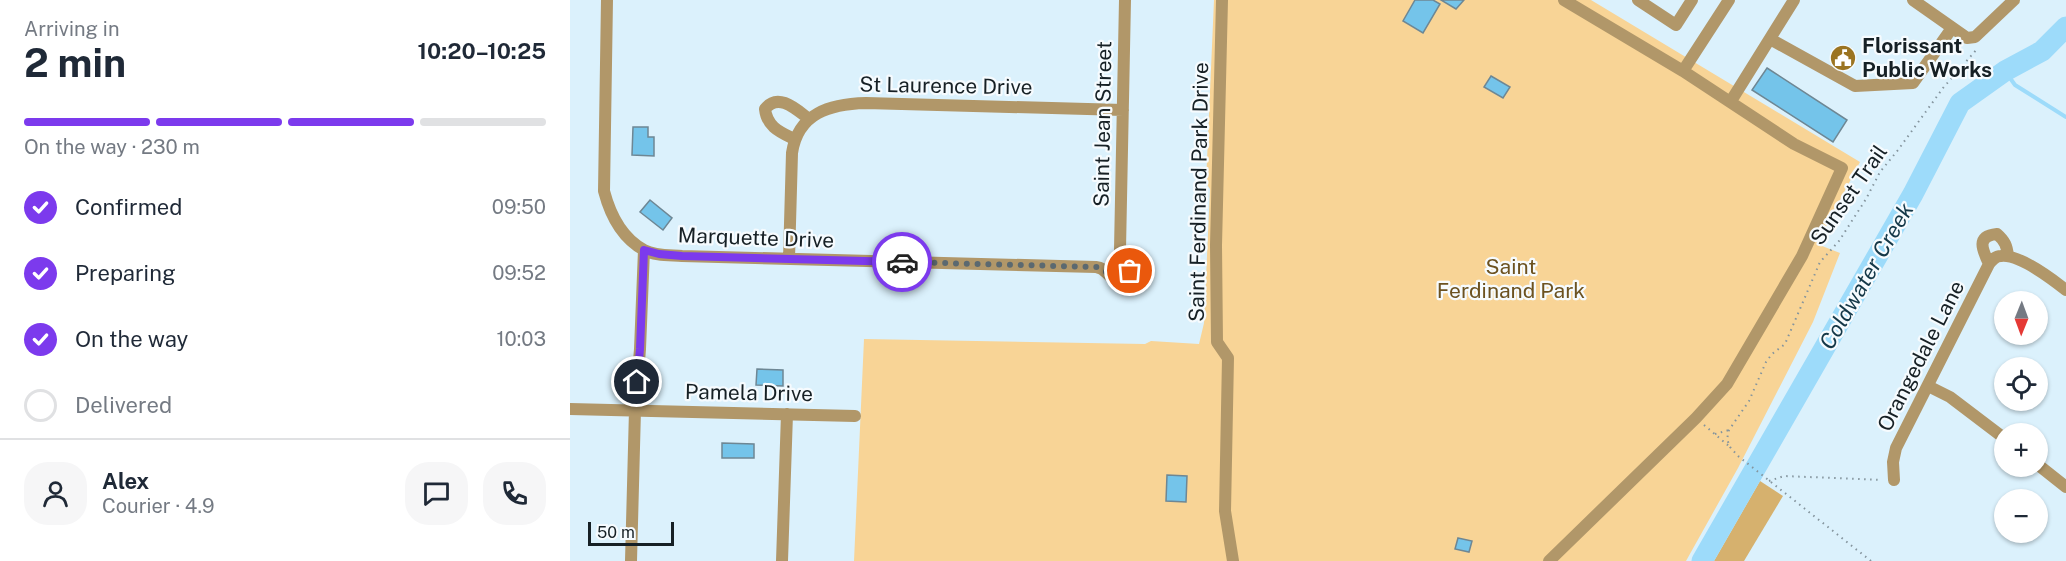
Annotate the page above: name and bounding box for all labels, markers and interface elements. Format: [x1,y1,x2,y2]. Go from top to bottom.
text: Arriving in [24,17,119,41]
place label: Florissant Public Works [1862,33,1992,82]
text: 10:20–10:25 [418,38,546,64]
text: 2 min [24,40,126,86]
street label: Saint Jean Street [1089,41,1116,207]
public building icon: Florissant Public Works [1828,43,1858,73]
street label: Saint Ferdinand Park Drive [1184,62,1213,322]
street label: St Laurence Drive [859,71,1033,100]
text: On the way · 230 m [24,135,200,159]
street label: Sunset Trail [1805,140,1892,250]
icon: check [24,191,57,224]
text: Confirmed [75,194,182,220]
text: 09:50 [492,195,546,219]
water label: Coldwater Creek [1814,198,1919,354]
street label: Marquette Drive [677,222,835,253]
courier [872,232,932,292]
pin [1104,245,1155,296]
icon: car [886,246,919,279]
icon: bag [1113,254,1146,287]
park label: Saint Ferdinand Park [1437,254,1585,303]
icon: check [24,257,57,290]
text: Preparing [75,260,176,286]
text: 09:52 [492,261,546,285]
street label: Orangedale Lane [1872,276,1969,435]
north arrow [1994,291,2048,345]
map controls [1994,291,2048,543]
icon: check [24,323,57,356]
text: On the way [75,326,188,352]
text: 10:03 [496,327,546,351]
pin [611,356,662,407]
button: locate [1994,357,2048,411]
icon: home [620,365,653,398]
street label: Pamela Drive [685,379,813,406]
text: Delivered [75,392,172,418]
button: + [1994,423,2048,477]
button: person [24,462,87,525]
button: chat [405,462,468,525]
button: phone [483,462,546,525]
text: Alex [102,468,149,494]
button: − [1994,489,2048,543]
text: Courier · 4.9 [102,494,214,518]
scale bar [588,519,674,546]
text: 50 m [597,523,635,542]

